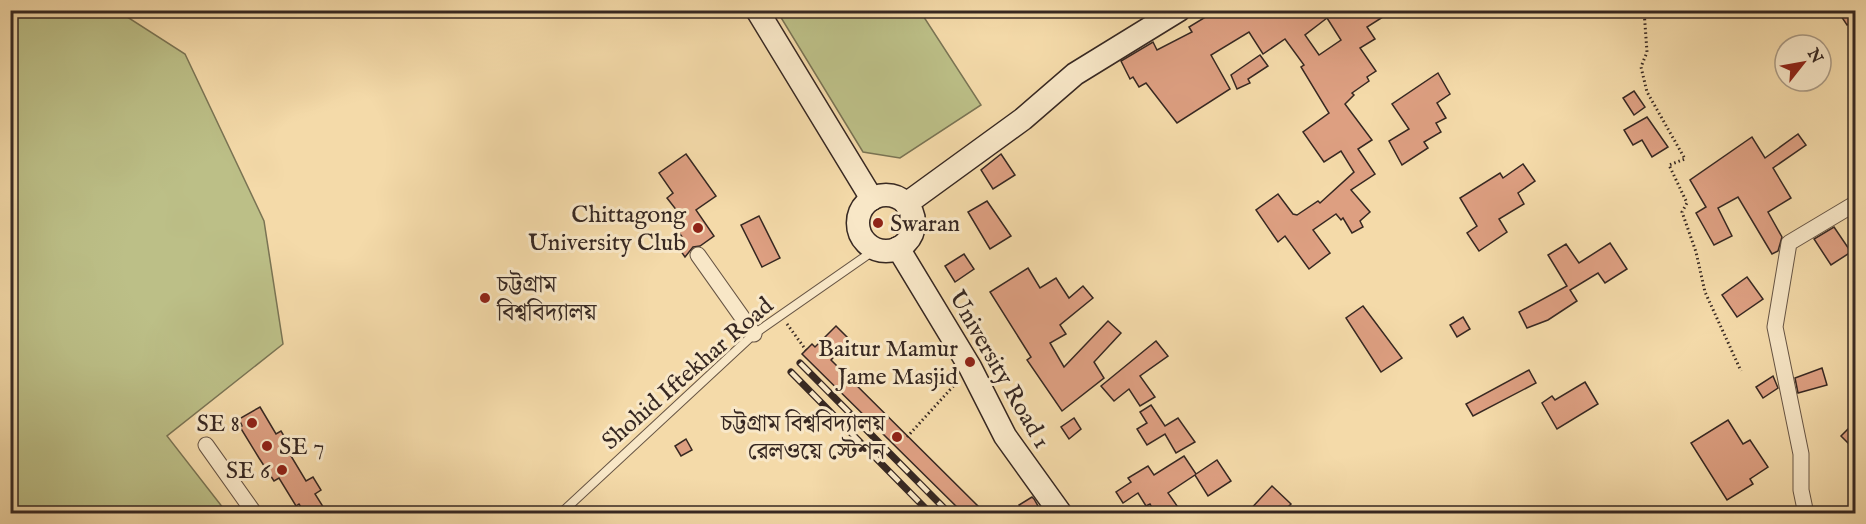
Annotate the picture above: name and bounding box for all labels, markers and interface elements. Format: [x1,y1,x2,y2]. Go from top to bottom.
north arrow [1773,33,1833,93]
text: N [1801,44,1826,68]
place label: Chittagong University Club [528,200,687,259]
place label: Swaran [890,209,960,240]
marker: Swaran [871,216,885,230]
marker: Chittagong University Club [691,221,705,235]
place label: চট্টগ্রাম বিশ্ববিদ্যালয় [496,269,598,329]
street label: University Road 1 [941,285,1057,454]
marker: চট্টগ্রাম বিশ্ববিদ্যালয় [478,291,492,305]
street label: Shohid Iftekhar Road [596,291,780,457]
place label: Baitur Mamur Jame Masjid [818,334,958,393]
marker: Baitur Mamur Jame Masjid [963,355,977,369]
place label: চট্টগ্রাম বিশ্ববিদ্যালয় রেলওয়ে স্টেশন [720,408,886,468]
place label: SE 8 [196,409,240,440]
marker: SE 8 [245,416,259,430]
marker: চট্টগ্রাম বিশ্ববিদ্যালয় রেলওয়ে স্টেশন [890,430,904,444]
place label: SE 7 [279,432,324,463]
marker: SE 7 [260,439,274,453]
place label: SE 6 [226,456,271,487]
marker: SE 6 [275,463,289,477]

